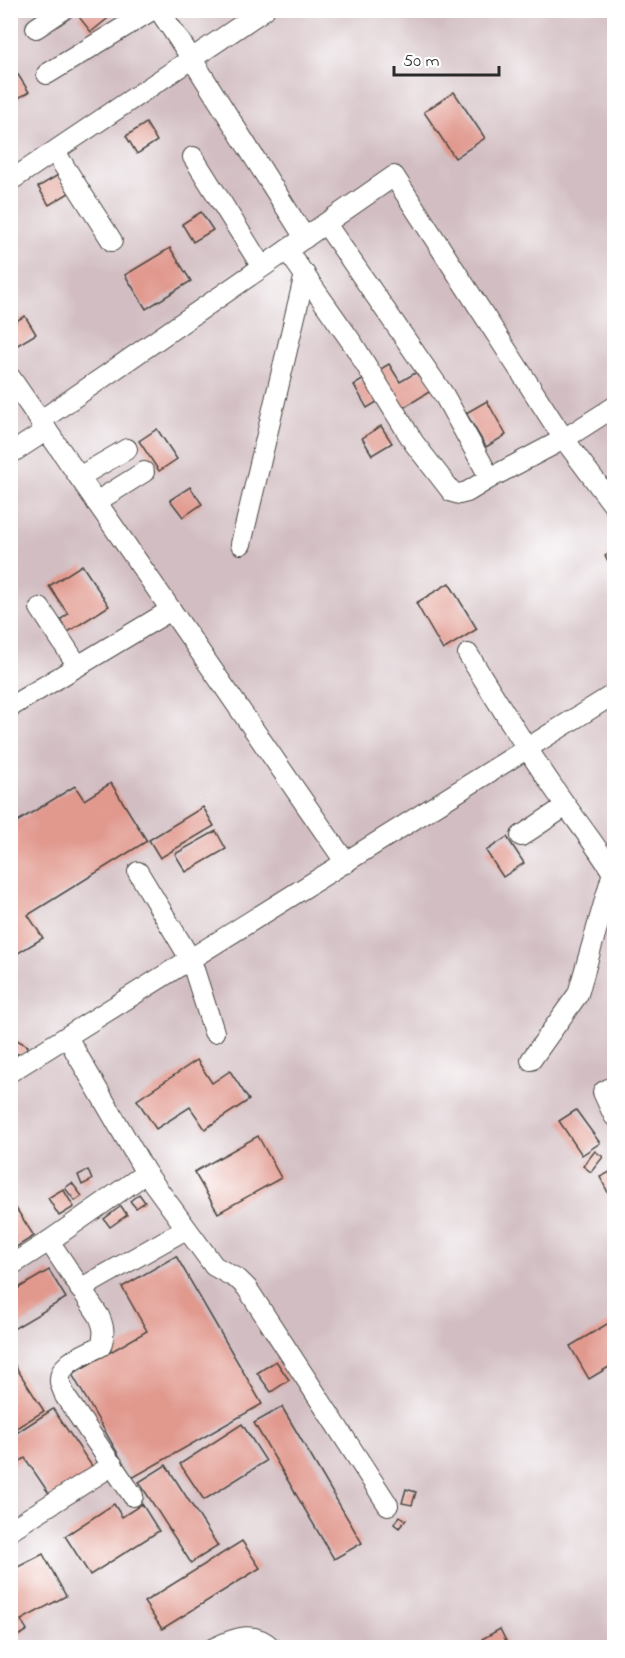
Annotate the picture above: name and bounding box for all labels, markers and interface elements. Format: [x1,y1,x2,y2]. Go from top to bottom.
scale bar [394,39,499,77]
text: 50 m [403,49,440,75]

